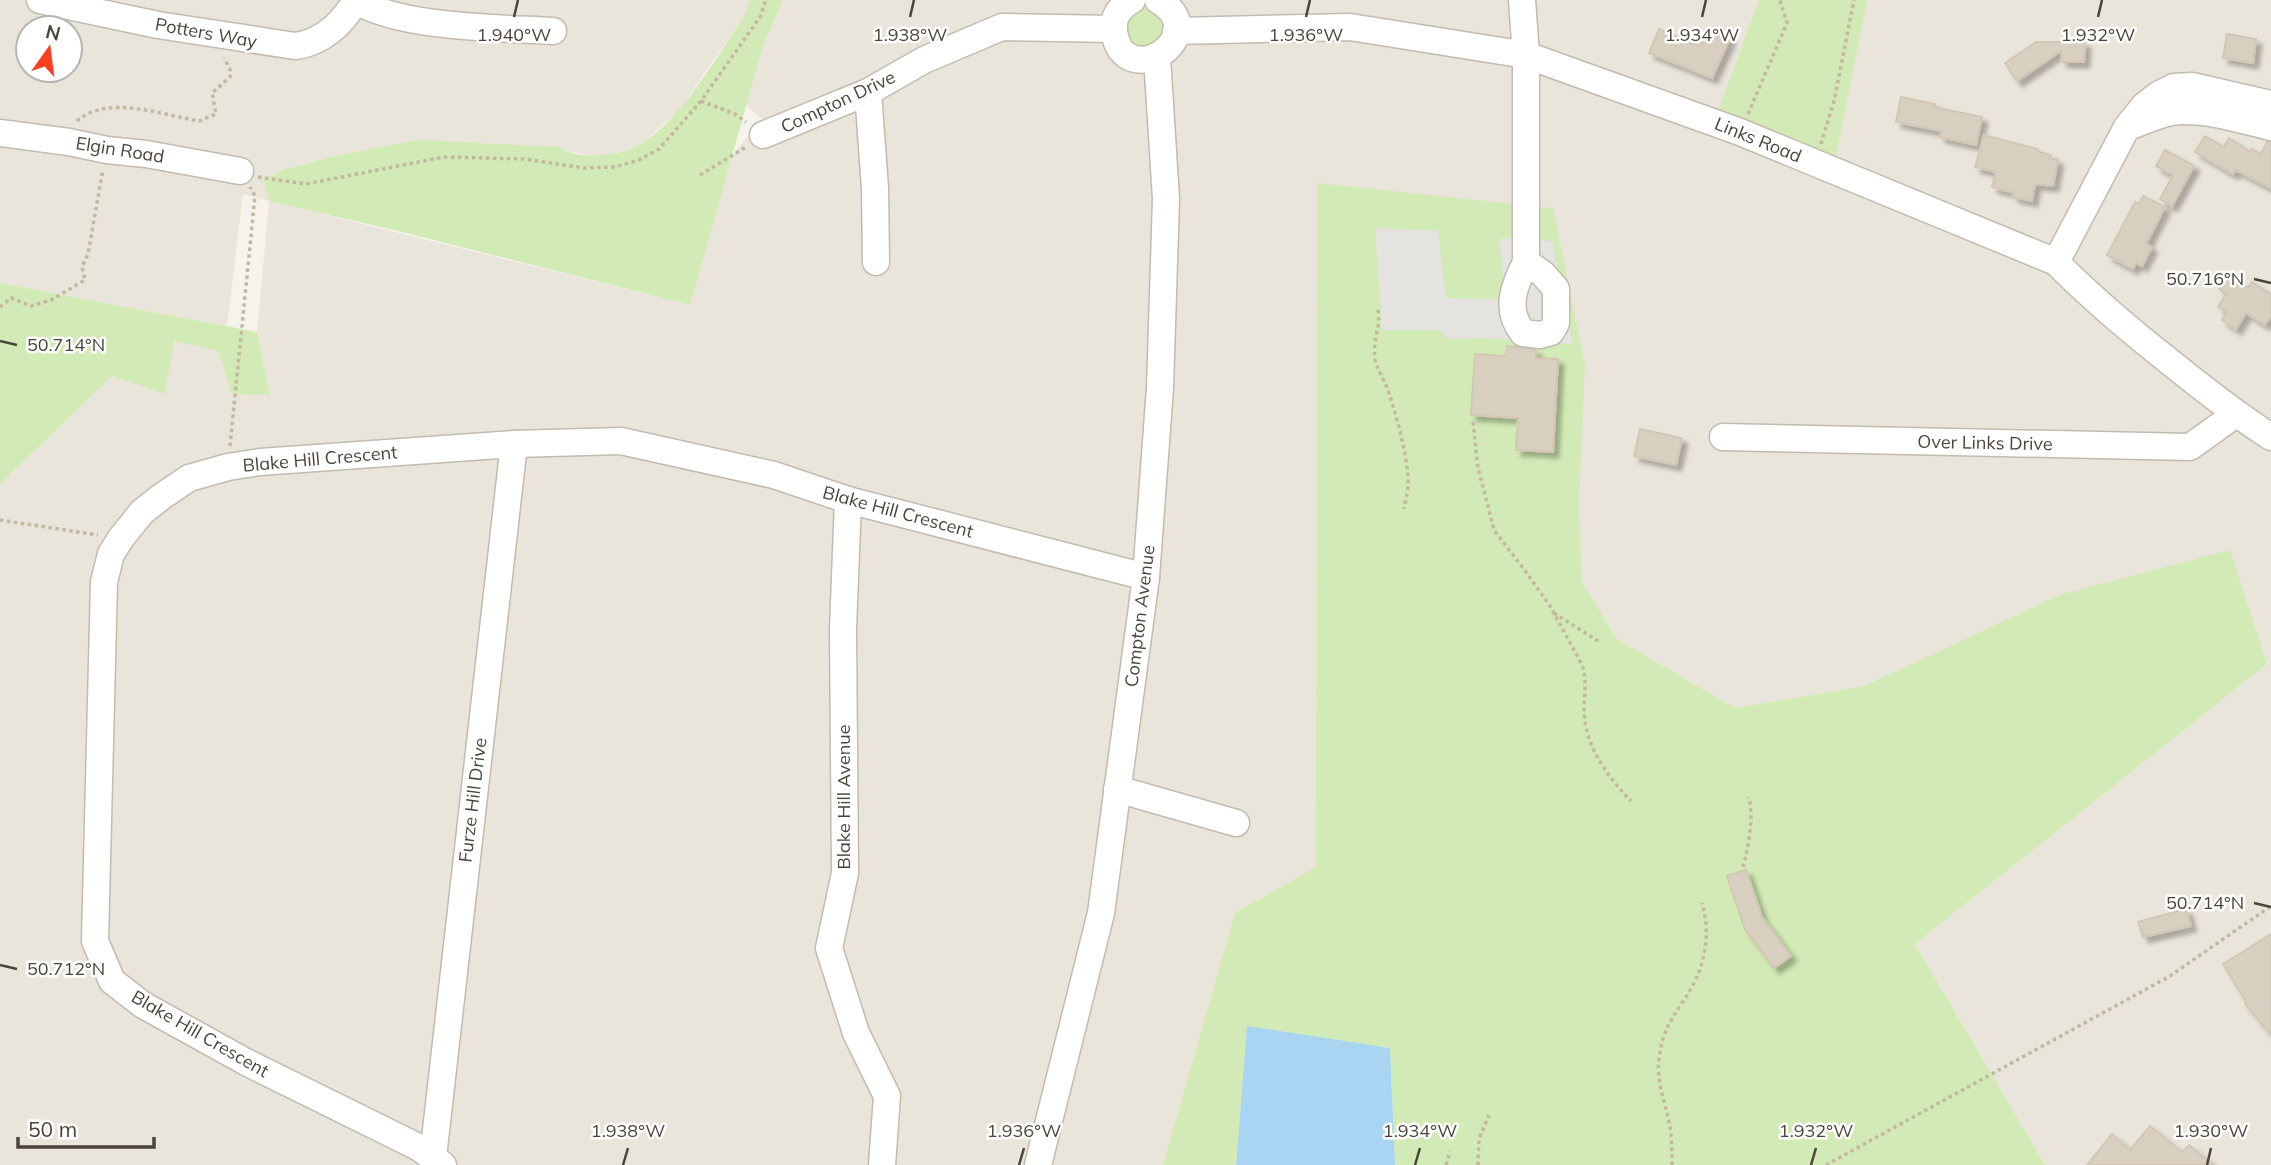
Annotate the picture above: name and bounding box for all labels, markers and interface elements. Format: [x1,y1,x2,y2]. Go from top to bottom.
street label: Potters Way [153,12,259,53]
north arrow [14,14,84,84]
text: N [43,19,63,46]
text: 1.940°W [477,23,551,46]
text: 1.938°W [873,23,947,46]
text: 1.936°W [1269,23,1343,46]
text: 1.934°W [1665,23,1739,46]
text: 1.932°W [2061,23,2135,46]
street label: Compton Drive [777,65,899,138]
street label: Links Road [1711,112,1805,167]
street label: Elgin Road [74,131,166,168]
text: 50.716°N [2166,267,2244,290]
text: 50.714°N [27,333,105,356]
street label: Over Links Drive [1917,430,2053,455]
street label: Blake Hill Crescent [242,440,398,477]
street label: Blake Hill Crescent [820,480,976,543]
street label: Compton Avenue [1119,544,1160,688]
street label: Blake Hill Avenue [832,725,855,869]
street label: Furze Hill Drive [453,736,492,864]
text: 50.714°N [2166,891,2244,914]
text: 50.712°N [27,957,105,980]
street label: Blake Hill Crescent [127,985,273,1082]
scale bar [18,1106,154,1150]
text: 50 m [28,1116,77,1142]
text: 1.938°W [591,1119,665,1142]
text: 1.936°W [987,1119,1061,1142]
text: 1.934°W [1383,1119,1457,1142]
text: 1.932°W [1779,1119,1853,1142]
text: 1.930°W [2174,1119,2248,1142]

